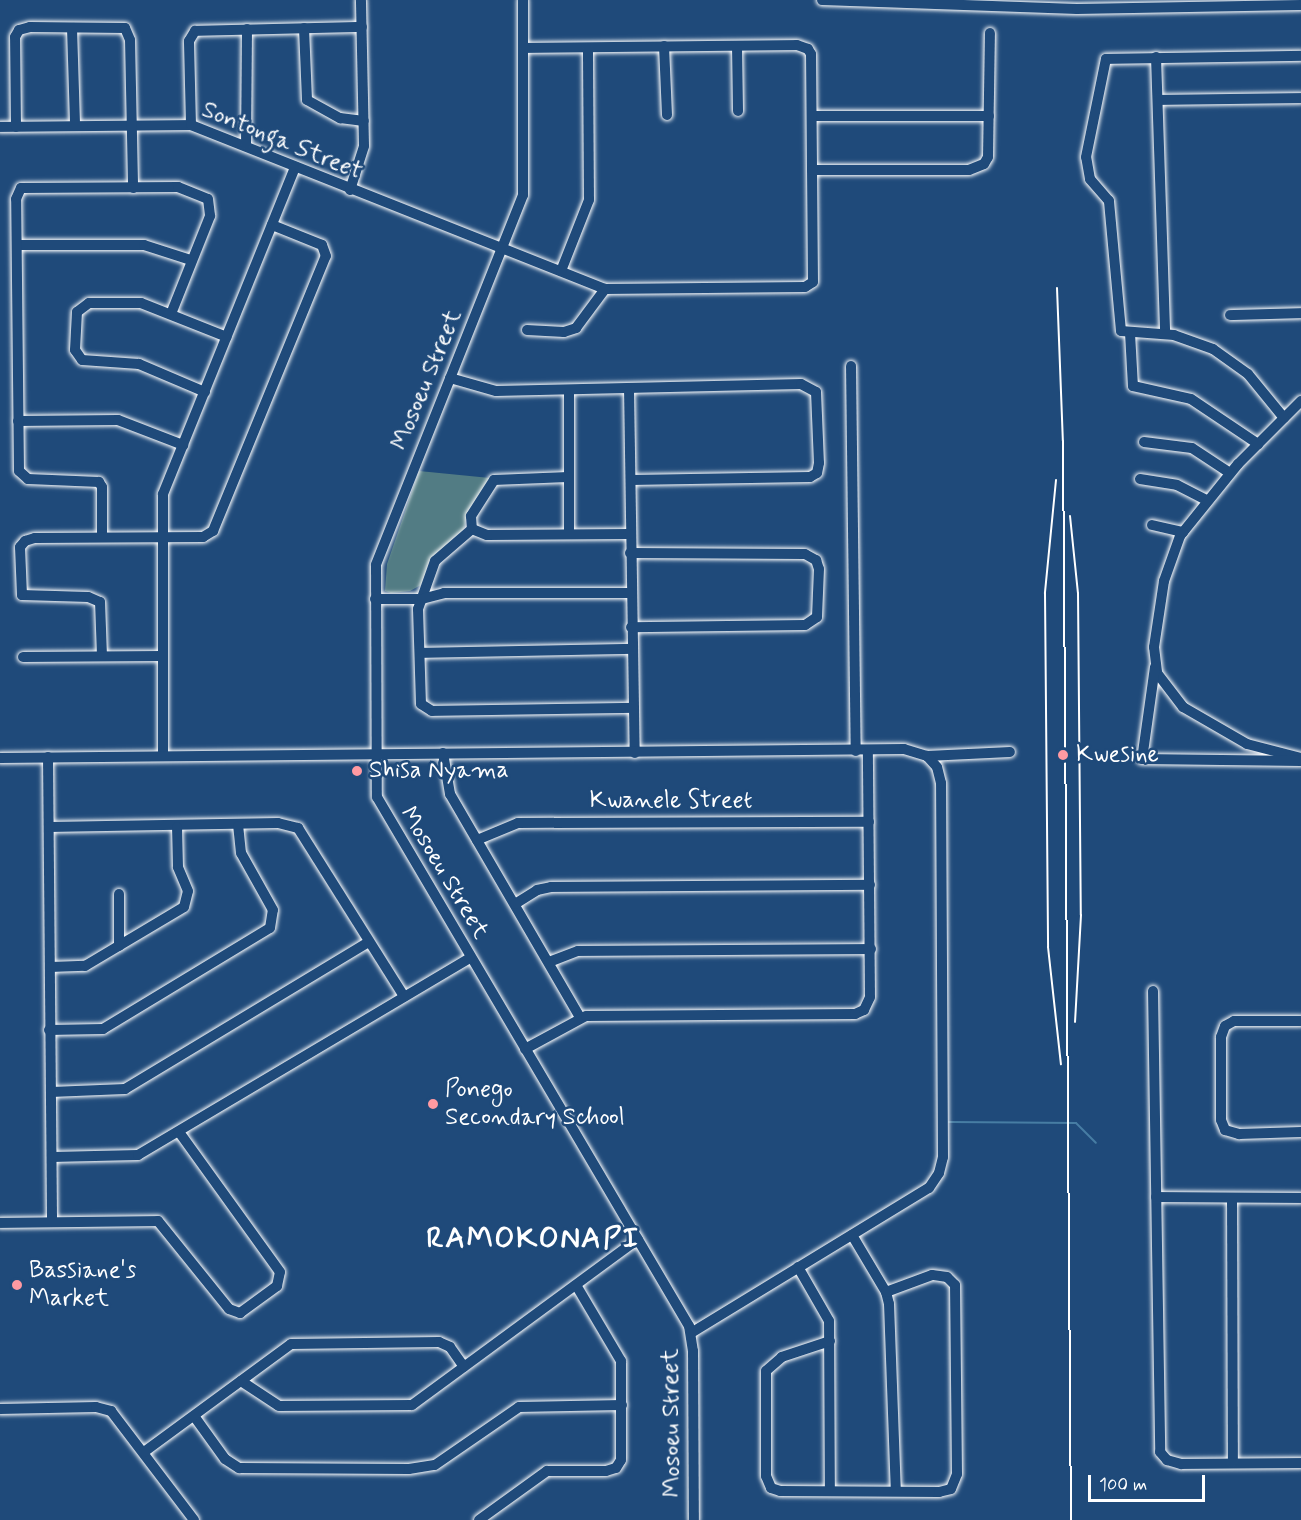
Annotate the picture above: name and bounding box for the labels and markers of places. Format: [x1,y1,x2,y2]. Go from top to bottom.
place label: Kwesine [1076,741,1159,769]
marker: Kwesine [1054,746,1072,764]
place label: Shisa Nyama [369,757,506,785]
marker: Shisa Nyama [350,764,364,778]
place label: Ponego Secondary School [445,1076,625,1132]
marker: Ponego Secondary School [426,1097,440,1111]
place label: Bassiane's Market [29,1257,136,1313]
marker: Bassiane's Market [10,1278,24,1292]

